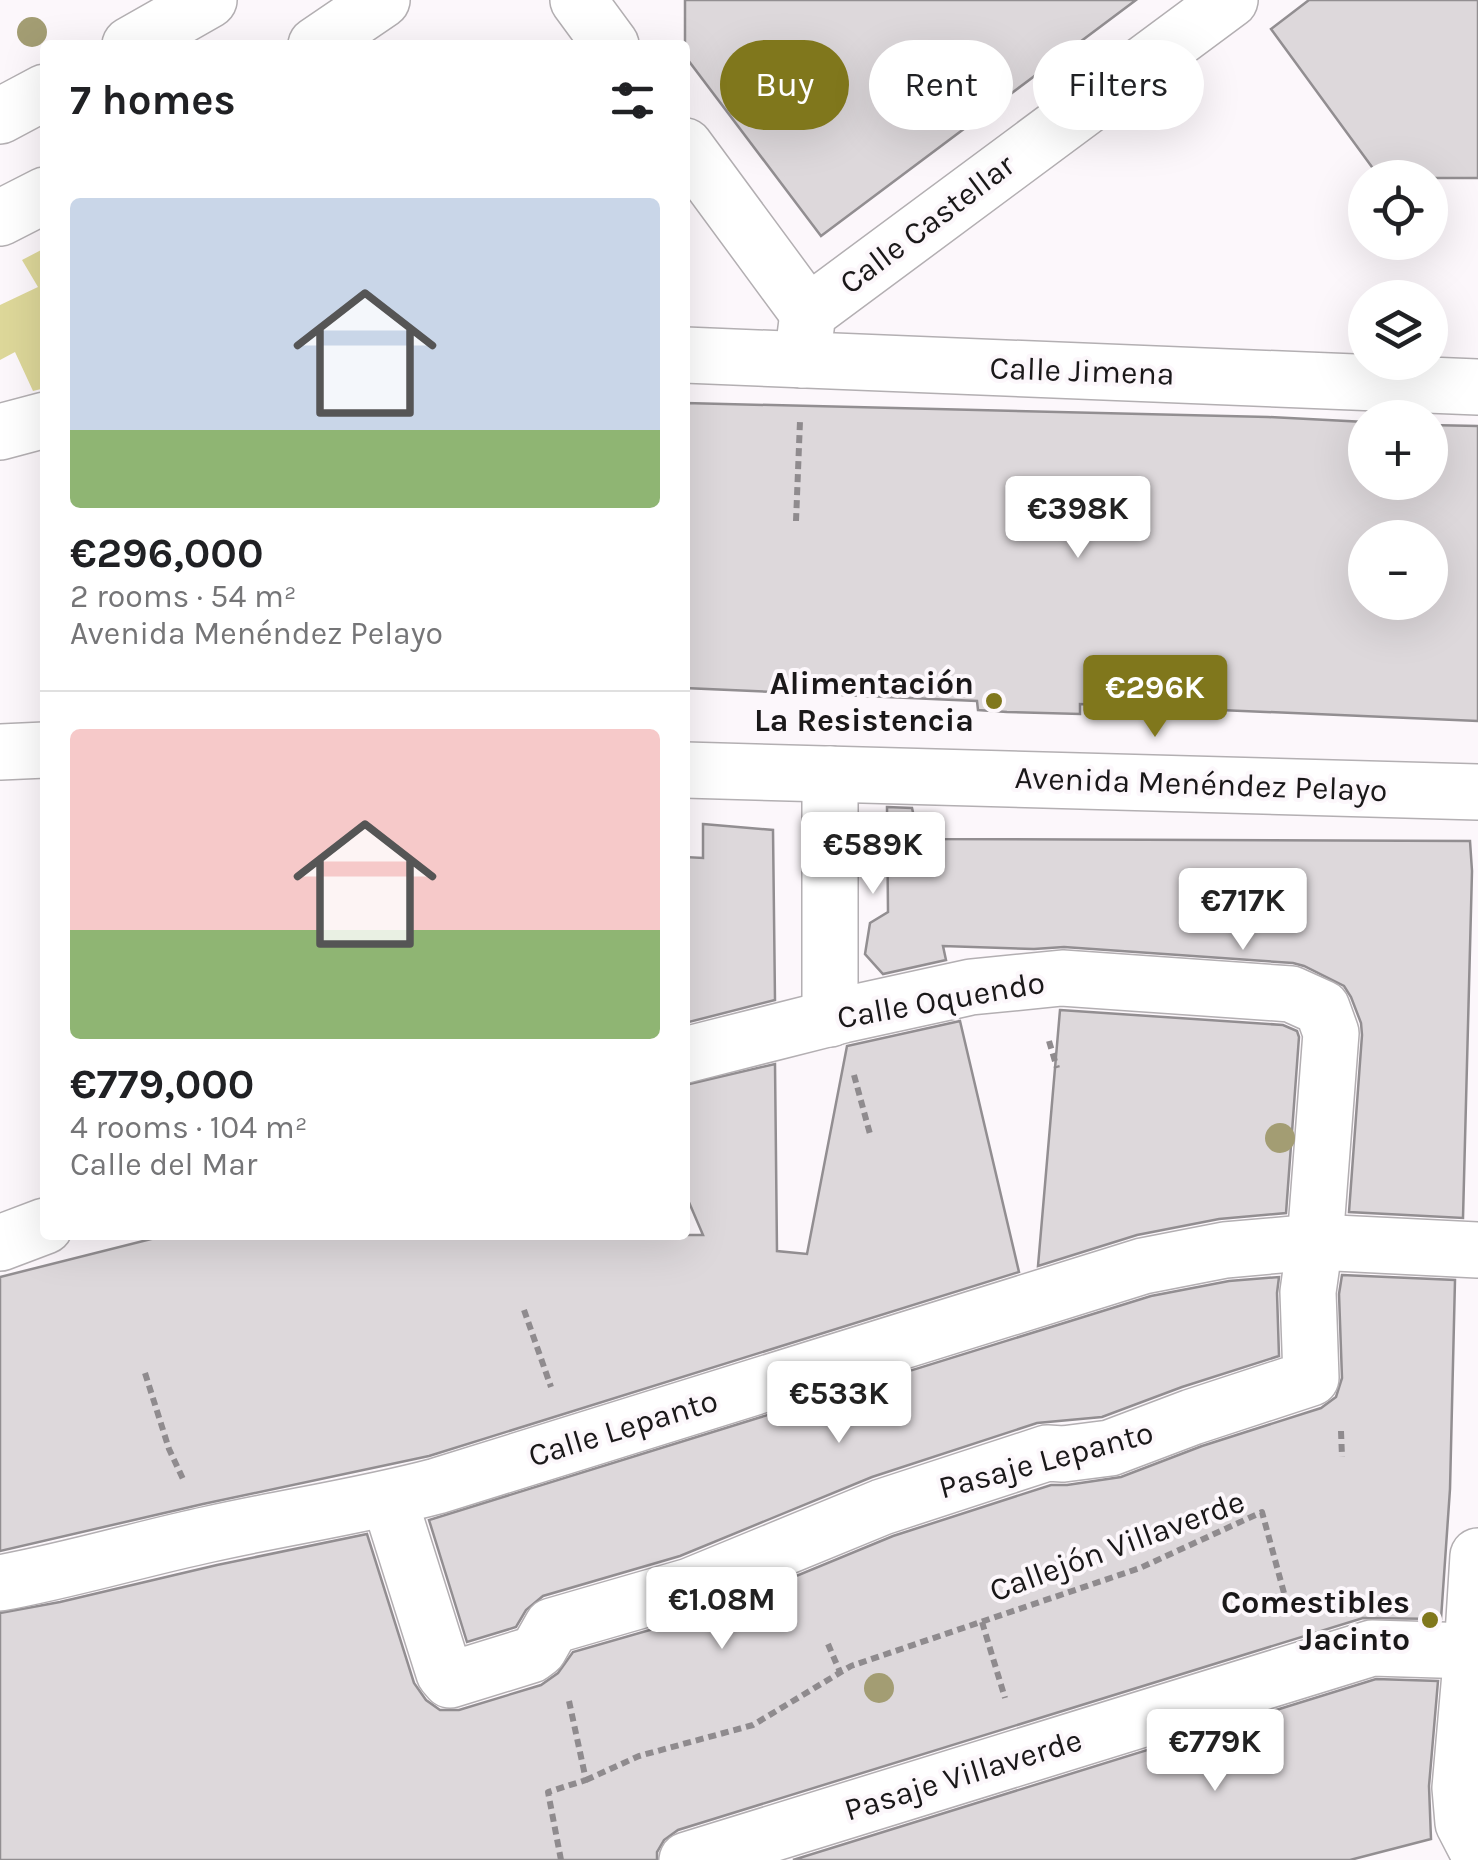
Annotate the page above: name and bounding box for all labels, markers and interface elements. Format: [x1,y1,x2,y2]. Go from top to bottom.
chip: Buy [720,40,849,130]
chip: Rent [869,40,1013,130]
chip: Filters [1033,40,1204,130]
icon: filters [605,73,660,128]
text: 7 homes [70,75,236,125]
street label: Calle Castellar [832,146,1022,302]
map controls [1348,160,1448,620]
button: locate [1348,160,1448,260]
icon: home [275,263,455,443]
button: layers [1348,280,1448,380]
street label: Calle Jimena [989,349,1175,393]
button: + [1348,400,1448,500]
pin: €398K [1008,476,1148,561]
text: €398K [1027,490,1129,527]
button: − [1348,520,1448,620]
text: €296,000 [70,528,263,578]
text: 2 rooms · 54 m² [70,578,297,615]
text: Avenida Menéndez Pelayo [70,615,443,652]
pin: €296K [1085,655,1225,740]
place label: Alimentación La Resistencia [754,665,974,739]
text: €296K [1105,669,1205,706]
marker: Alimentación La Resistencia [983,690,1005,712]
street label: Avenida Menéndez Pelayo [1014,759,1388,809]
icon: home [275,794,455,974]
pin: €589K [803,812,943,897]
text: €589K [823,826,923,863]
pin: €717K [1173,868,1313,953]
text: €717K [1201,882,1285,919]
street label: Calle Oquendo [834,964,1048,1036]
text: €779,000 [70,1059,254,1109]
text: 4 rooms · 104 m² [70,1109,308,1146]
text: Calle del Mar [70,1146,257,1183]
pin: €533K [769,1361,909,1446]
text: €533K [789,1375,889,1412]
street label: Calle Lepanto [524,1382,722,1474]
street label: Pasaje Lepanto [935,1414,1157,1506]
street label: Callejón Villaverde [984,1483,1250,1609]
pin: €1.08M [641,1567,803,1652]
text: €1.08M [668,1581,776,1618]
place label: Comestibles Jacinto [1221,1584,1410,1658]
marker: Comestibles Jacinto [1419,1609,1441,1631]
pin: €779K [1145,1709,1285,1794]
street label: Pasaje Villaverde [840,1721,1086,1829]
text: €779K [1169,1723,1261,1760]

